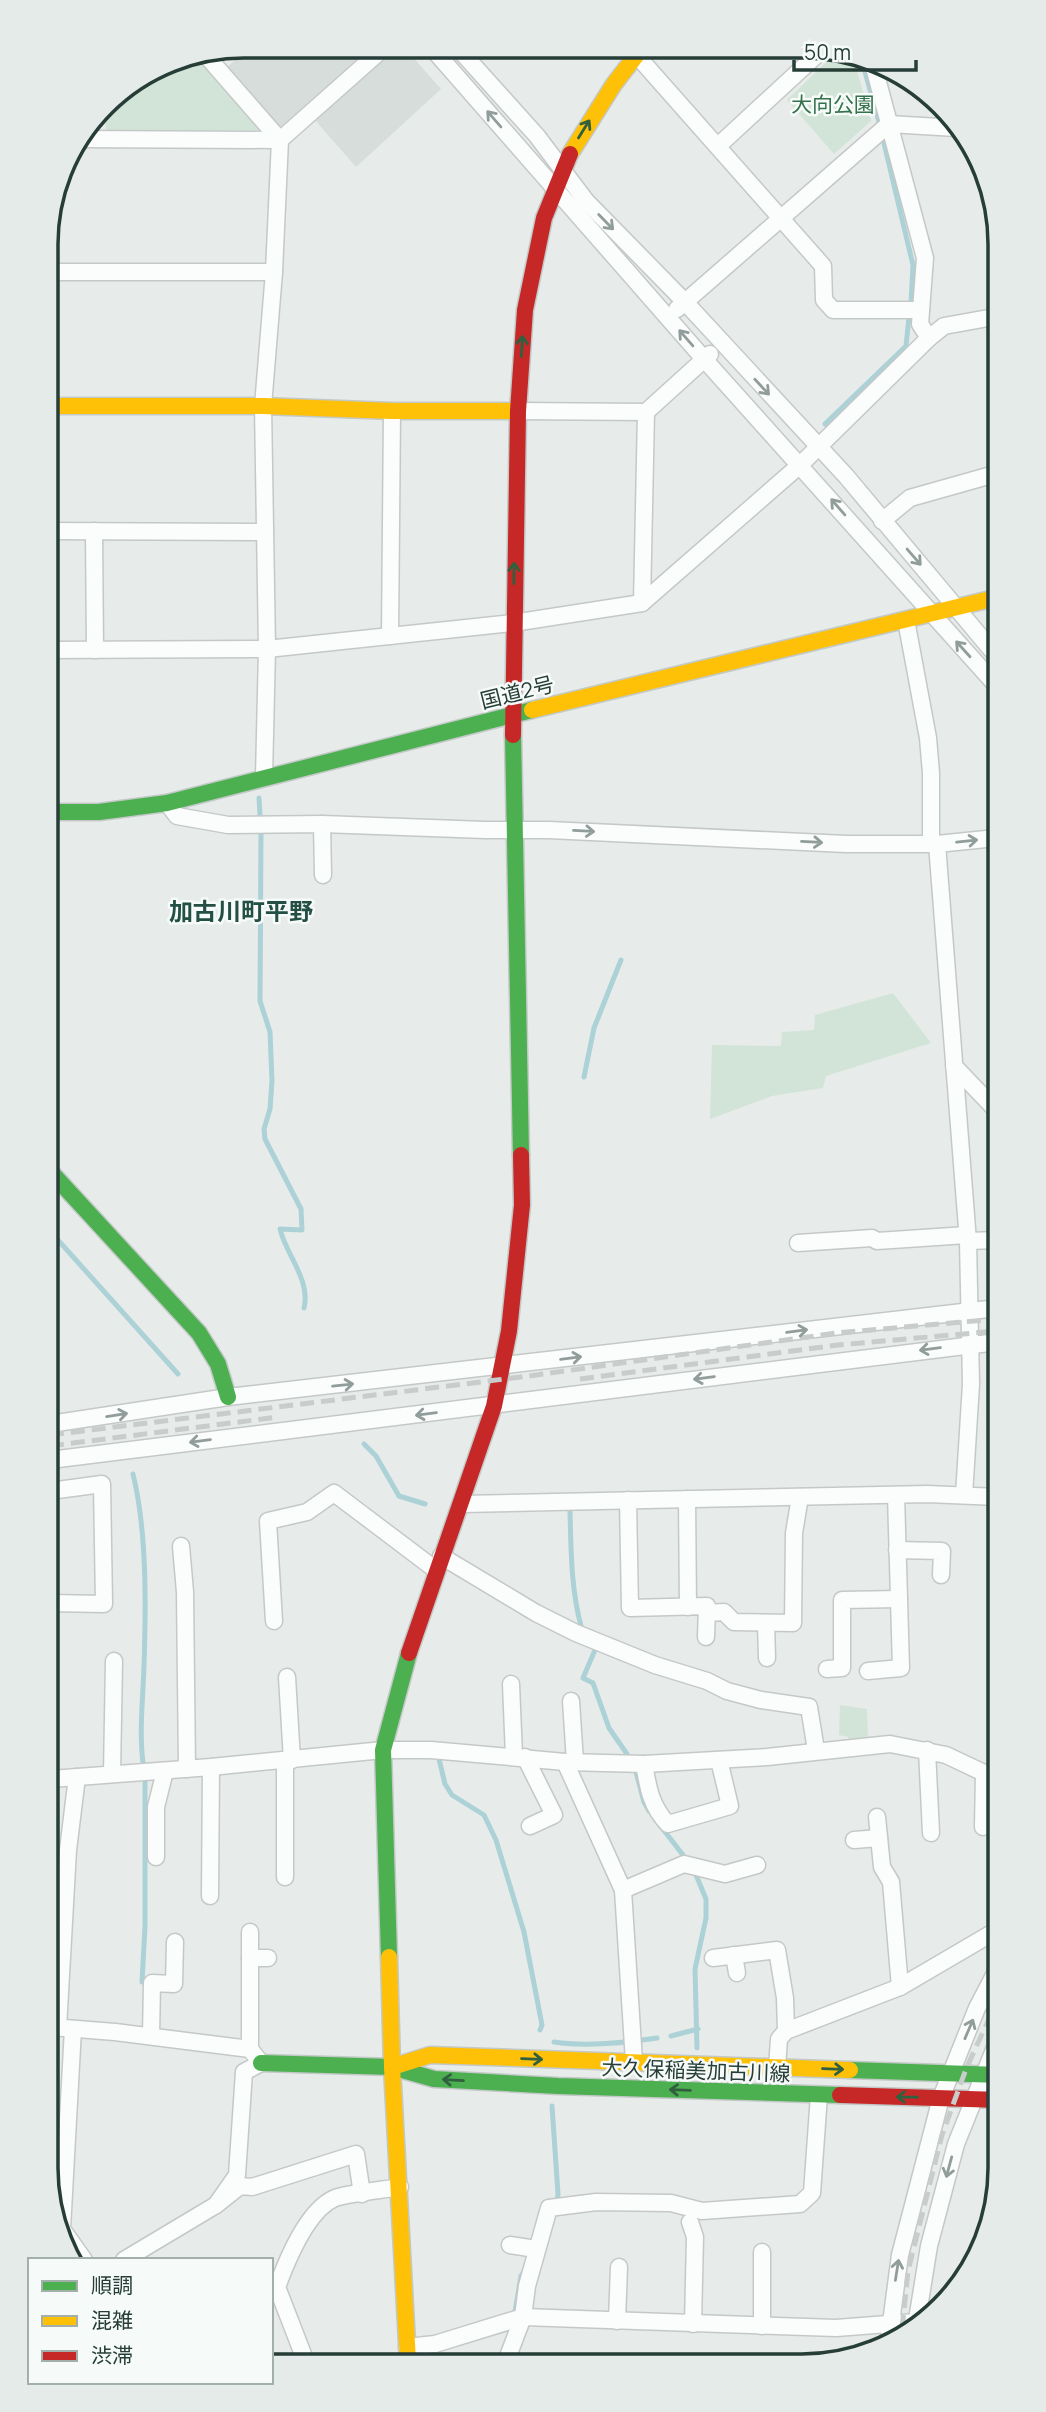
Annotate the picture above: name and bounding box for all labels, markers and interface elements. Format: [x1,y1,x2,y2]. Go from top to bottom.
scale bar [794,28,916,72]
text: 50 m [804,38,851,66]
park label: 大向公園 [791,90,875,118]
one-way arrow [486,110,502,128]
one-way arrow [576,120,591,139]
one-way arrow [598,213,615,230]
one-way arrow [678,329,694,347]
one-way arrow [516,335,529,358]
one-way arrow [754,378,771,395]
one-way arrow [830,499,846,517]
one-way arrow [906,548,921,566]
one-way arrow [507,562,520,585]
one-way arrow [955,641,972,658]
street label: 国道2号 [477,669,557,715]
one-way arrow [573,825,596,838]
one-way arrow [955,834,977,847]
one-way arrow [800,836,822,849]
district label: 加古川町平野 [169,894,313,927]
one-way arrow [785,1324,808,1337]
one-way arrow [919,1343,941,1356]
one-way arrow [559,1352,582,1365]
one-way arrow [693,1372,716,1385]
one-way arrow [331,1378,354,1391]
one-way arrow [105,1408,128,1421]
one-way arrow [415,1408,438,1421]
one-way arrow [189,1434,212,1447]
one-way arrow [963,2019,976,2040]
one-way arrow [520,2052,543,2065]
street label: 大久保稲美加古川線 [601,2053,791,2087]
one-way arrow [821,2063,844,2076]
one-way arrow [441,2073,464,2086]
one-way arrow [669,2083,692,2097]
one-way arrow [896,2090,919,2104]
one-way arrow [942,2156,955,2178]
legend [28,2258,273,2384]
one-way arrow [891,2259,904,2282]
text: 順調 [91,2271,133,2299]
text: 混雑 [91,2306,133,2334]
text: 渋滞 [91,2341,133,2369]

